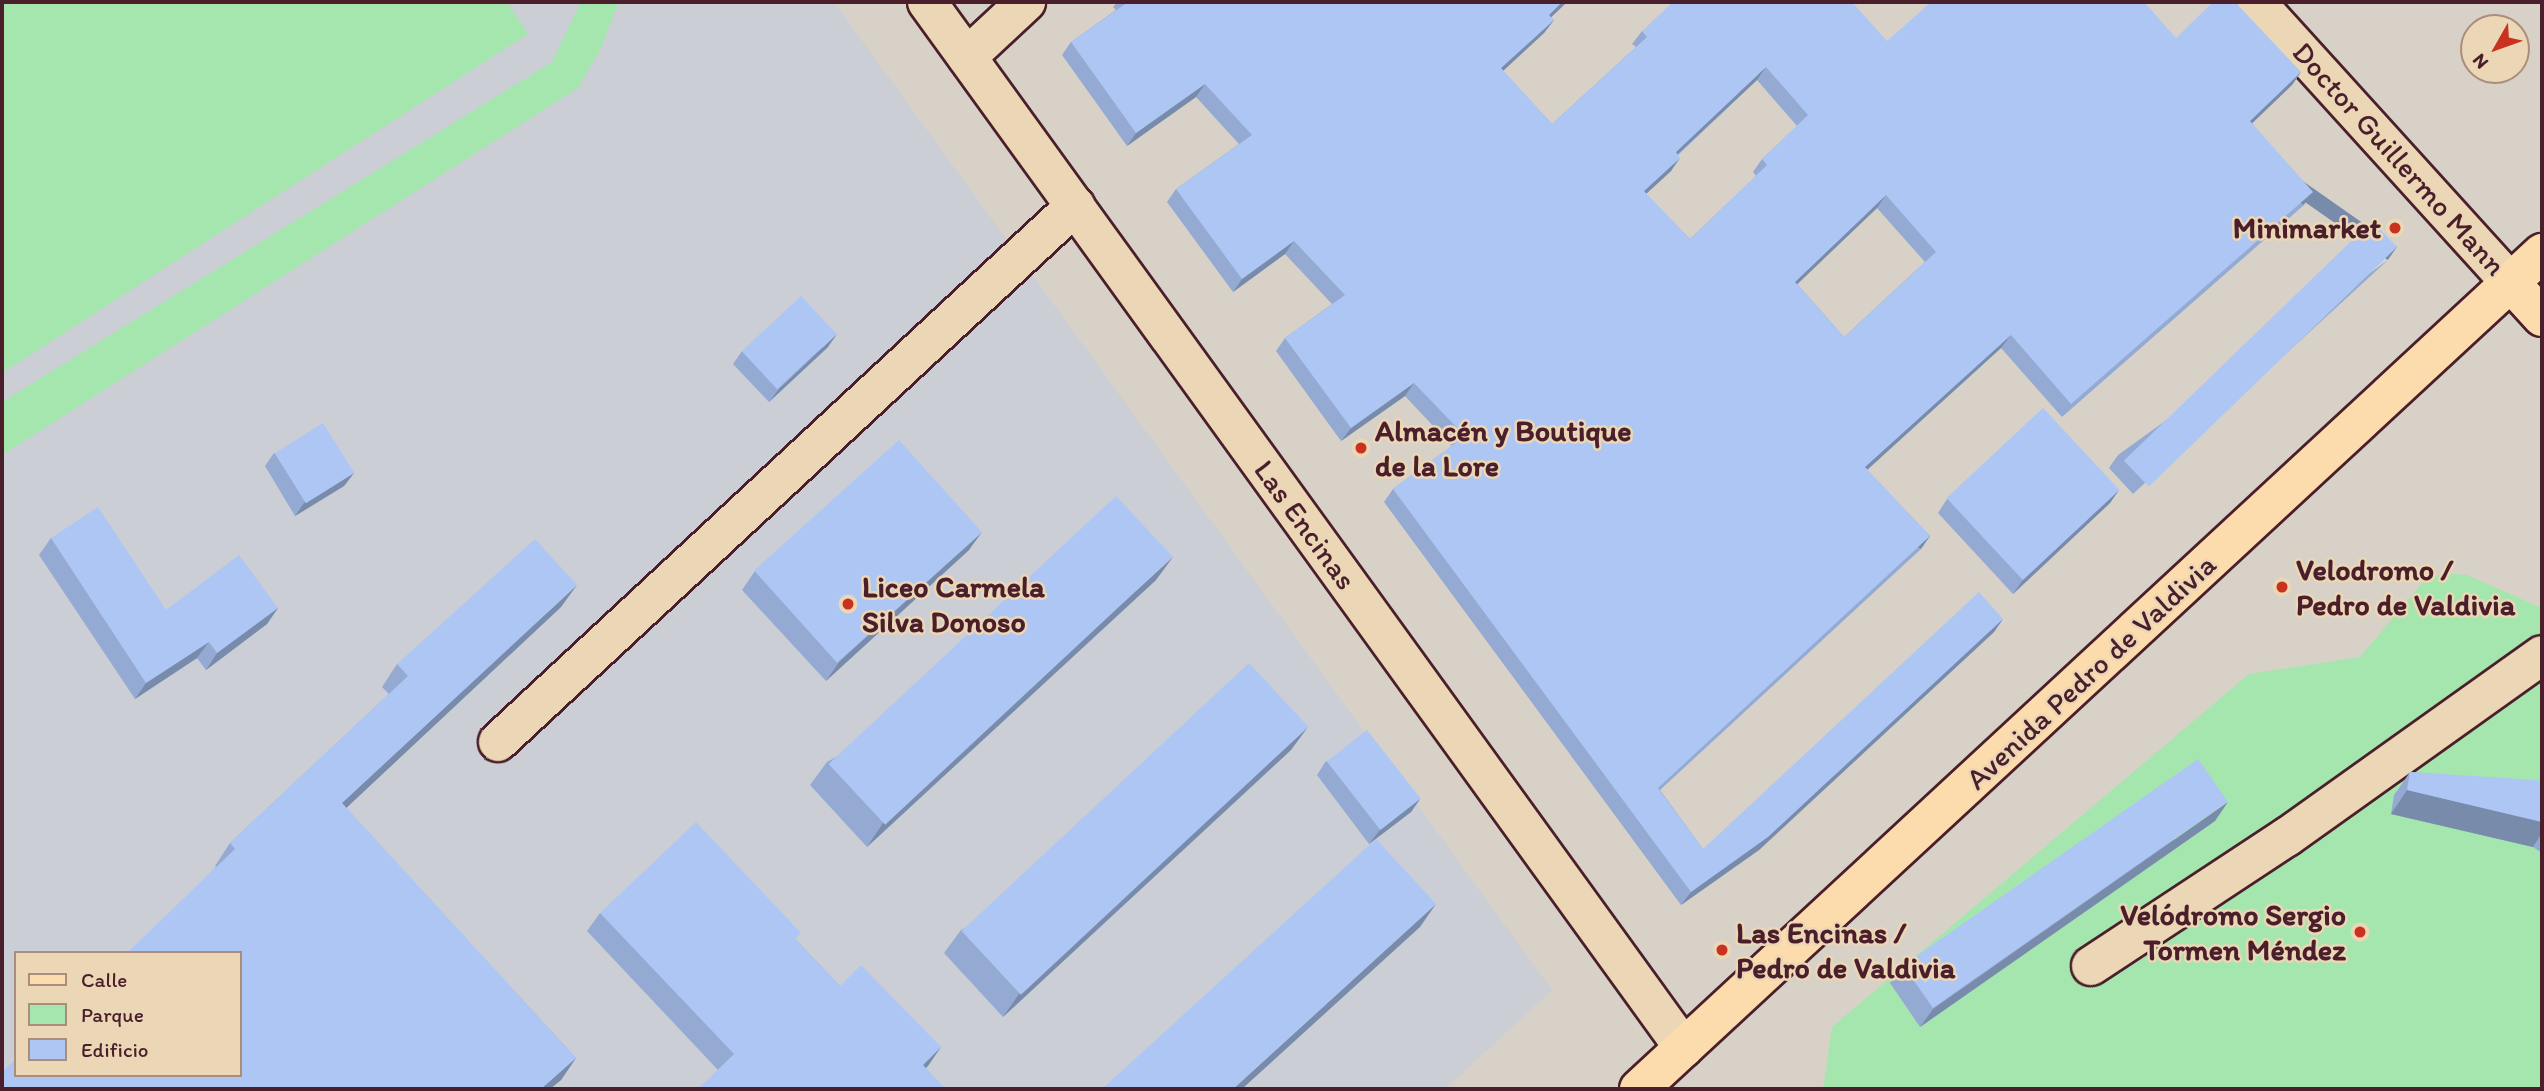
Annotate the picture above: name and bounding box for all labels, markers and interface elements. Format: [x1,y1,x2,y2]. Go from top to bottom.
north arrow [2460,14,2530,84]
street label: Doctor Guillermo Mann [2285,35,2513,283]
text: N [2467,49,2493,74]
place label: Minimarket [2233,210,2381,246]
marker: Minimarket [2387,220,2403,236]
place label: Almacén y Boutique de la Lore [1375,413,1632,484]
marker: Almacén y Boutique de la Lore [1353,440,1369,456]
street label: Las Encinas [1246,453,1364,597]
street label: Avenida Pedro de Valdivia [1959,547,2223,797]
place label: Velodromo / Pedro de Valdivia [2296,552,2515,622]
place label: Liceo Carmela Silva Donoso [862,569,1044,640]
marker: Velodromo / Pedro de Valdivia [2274,579,2290,595]
marker: Liceo Carmela Silva Donoso [840,596,856,612]
place label: Velódromo Sergio Tormen Méndez [2120,897,2346,968]
place label: Las Encinas / Pedro de Valdivia [1736,915,1955,986]
marker: Velódromo Sergio Tormen Méndez [2352,924,2368,940]
marker: Las Encinas / Pedro de Valdivia [1714,942,1730,958]
legend [14,951,242,1077]
text: Calle [81,967,127,992]
text: Parque [81,1002,144,1027]
text: Edificio [81,1037,149,1062]

